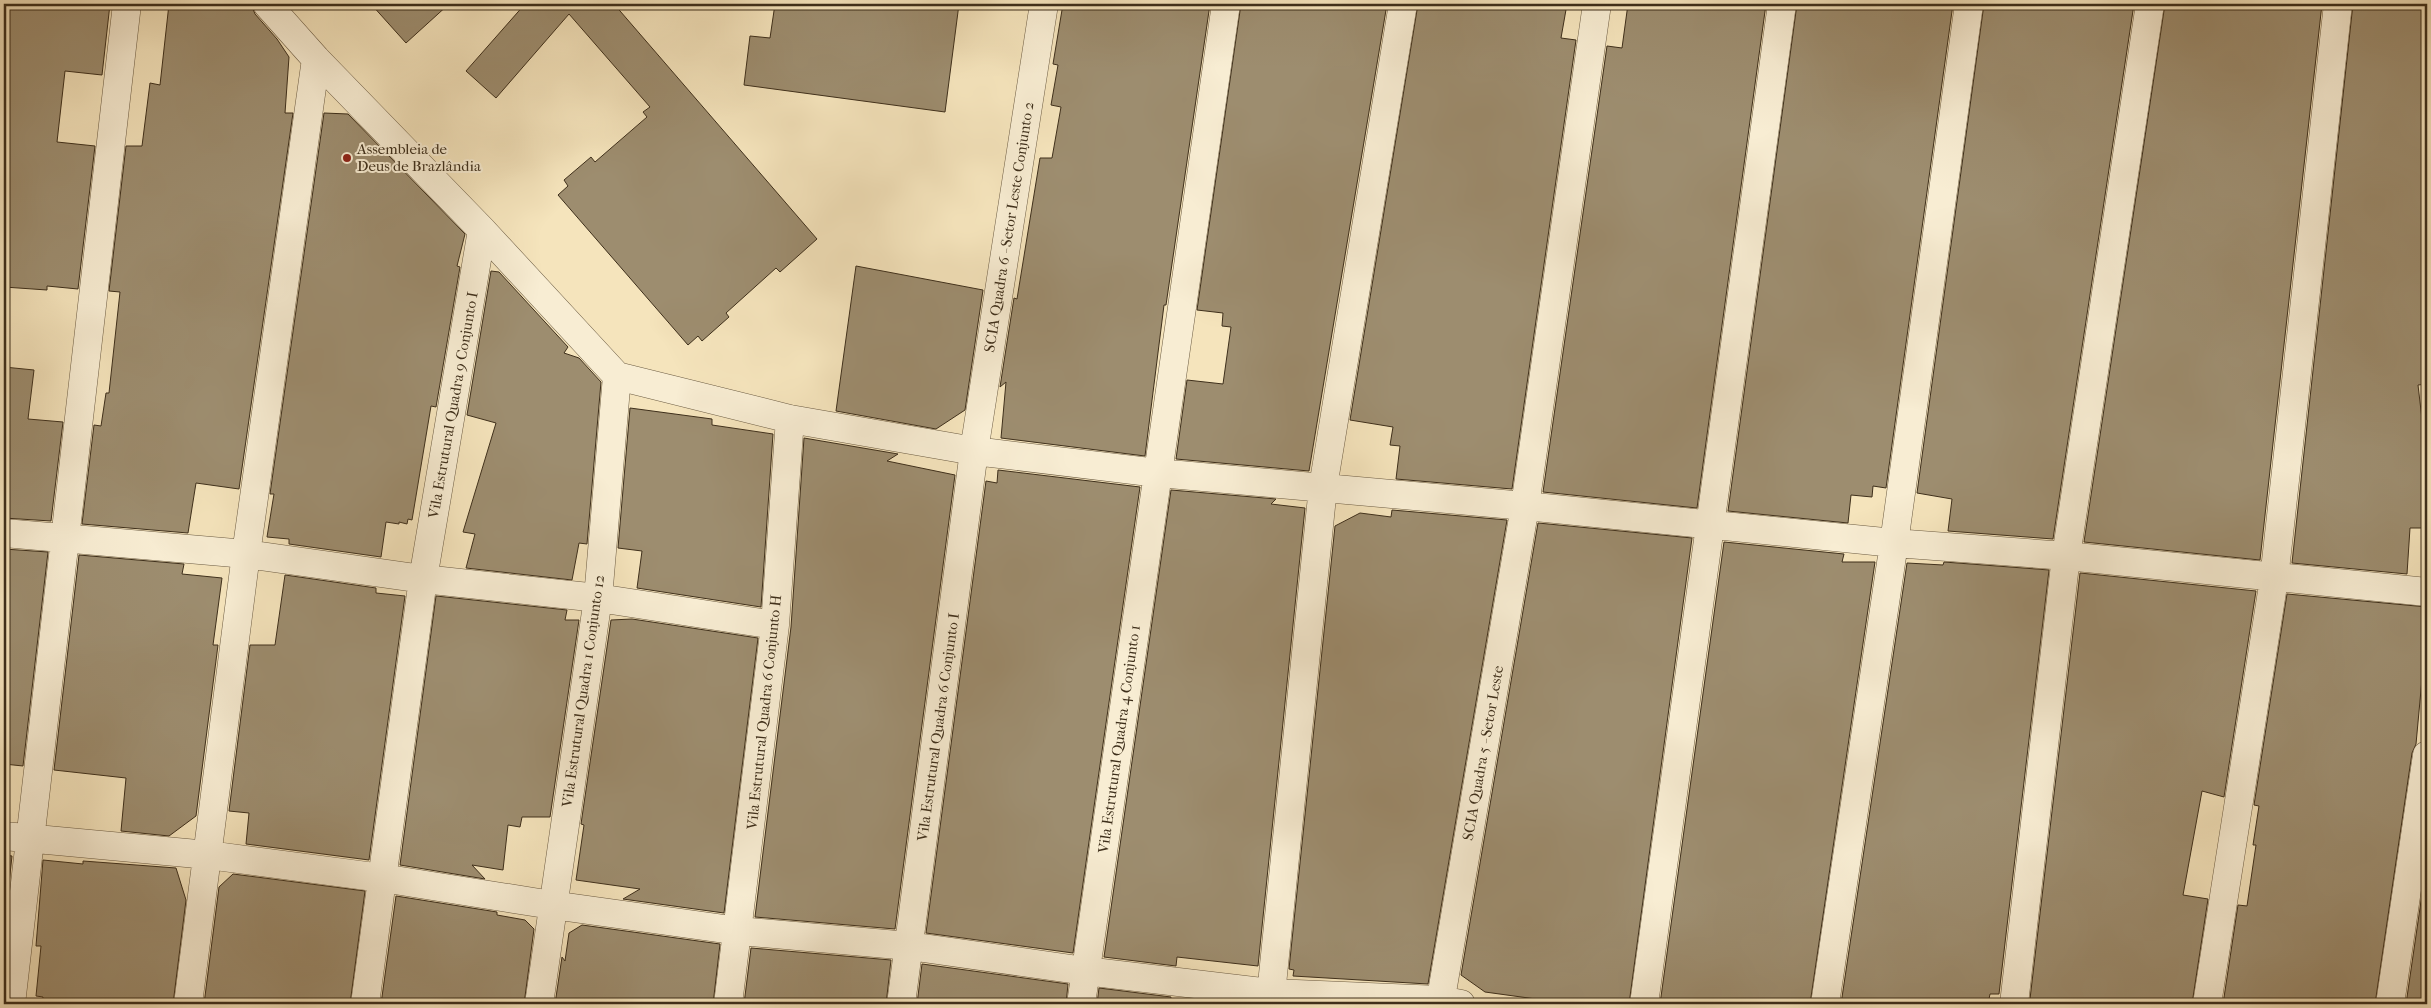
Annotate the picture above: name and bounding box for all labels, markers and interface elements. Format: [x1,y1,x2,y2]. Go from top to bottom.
street label: SCIA Quadra 6 - Setor Leste Conjunto 2 [980,100,1038,354]
place label: Assembleia de Deus de Brazlândia [356,140,482,175]
marker: Assembleia de Deus de Brazlândia [341,152,353,164]
street label: Vila Estrutural Quadra 9 Conjunto I [424,290,482,521]
street label: Vila Estrutural Quadra 1 Conjunto 12 [558,573,608,809]
street label: Vila Estrutural Quadra 6 Conjunto H [743,593,785,831]
street label: Vila Estrutural Quadra 6 Conjunto I [913,612,963,843]
street label: Vila Estrutural Quadra 4 Conjunto 1 [1094,624,1144,855]
street label: SCIA Quadra 5 - Setor Leste [1459,663,1507,842]

